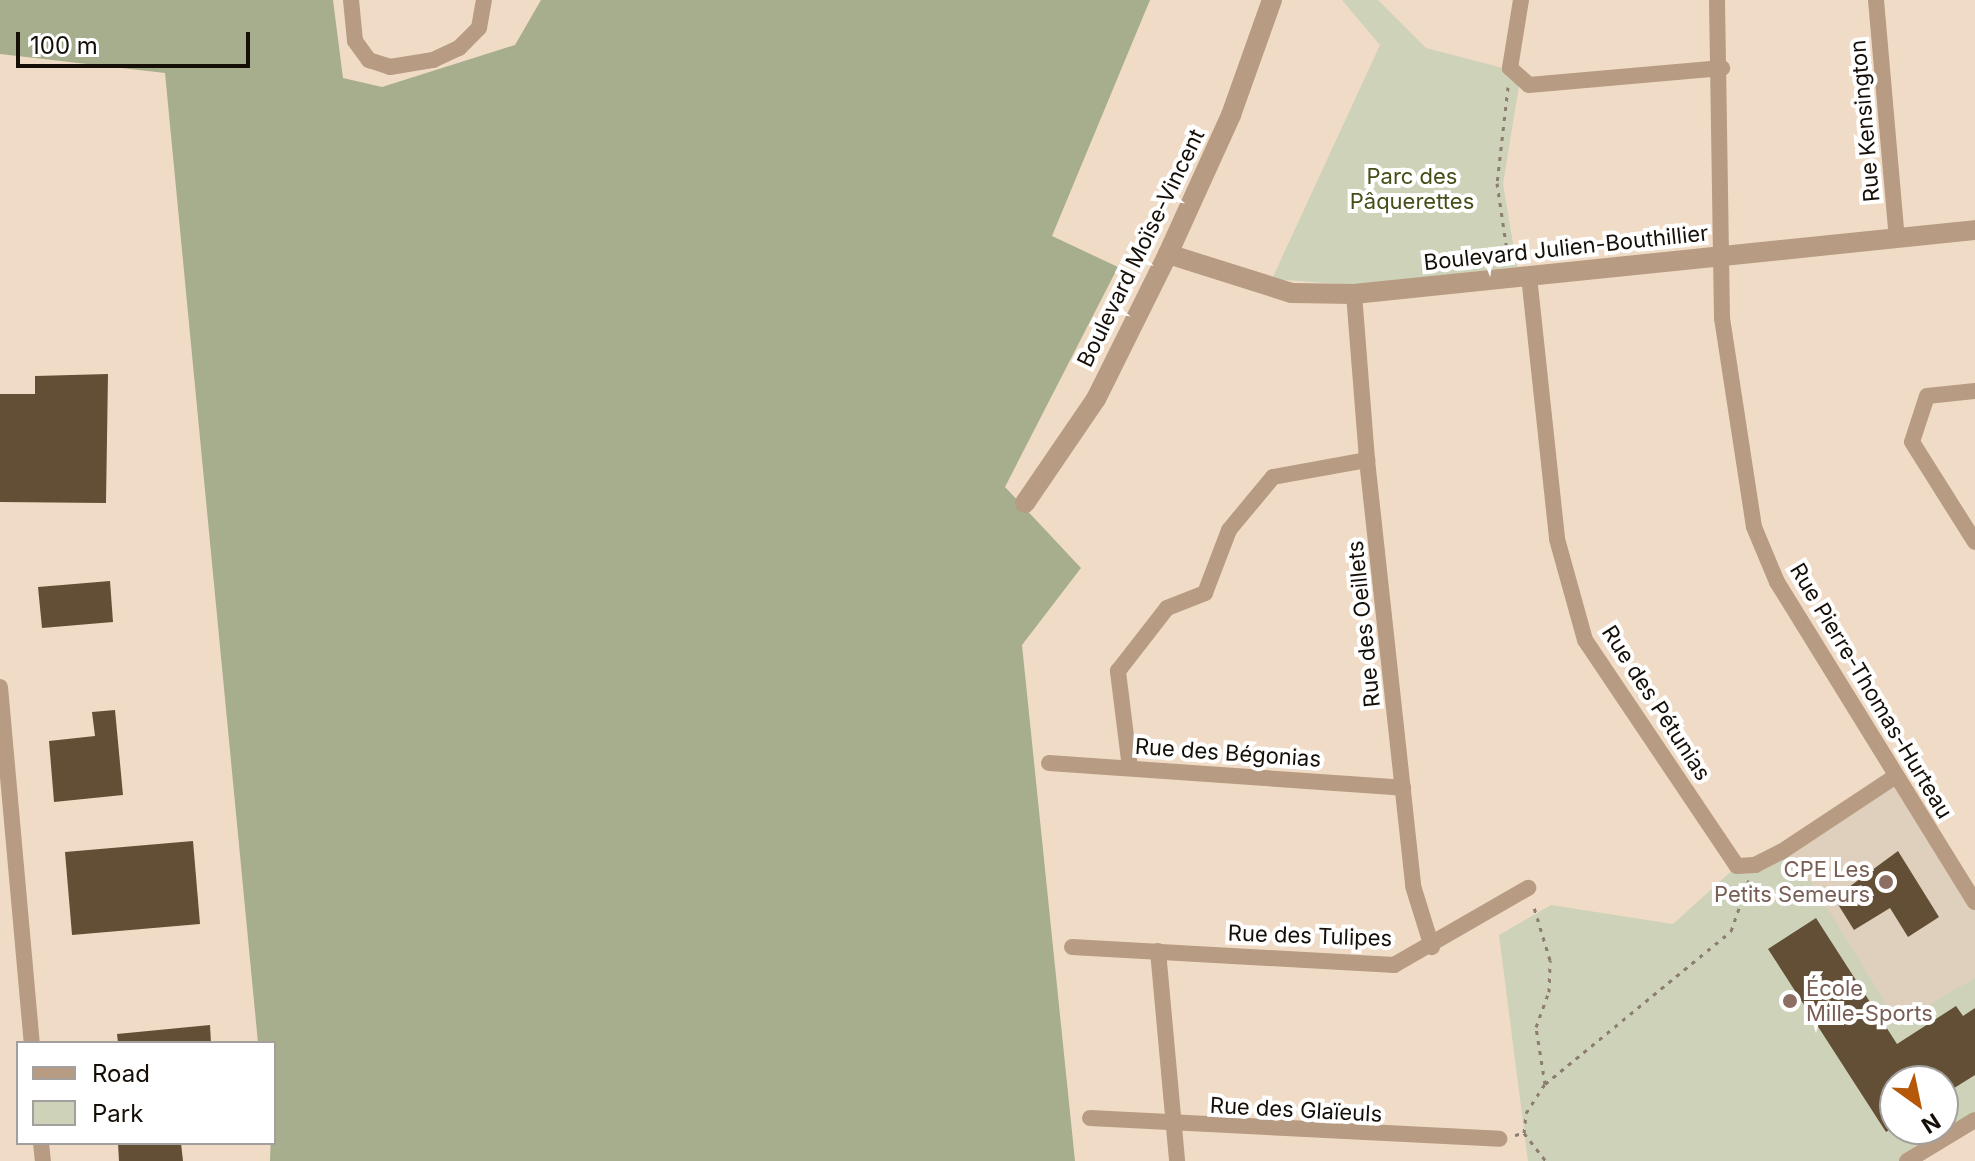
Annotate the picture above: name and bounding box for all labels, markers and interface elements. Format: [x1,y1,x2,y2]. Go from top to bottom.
scale bar [20,16,254,66]
text: 100 m [30,31,98,60]
street label: Rue Kensington [1845,39,1885,203]
street label: Boulevard Moïse-Vincent [1072,125,1210,371]
park label: Parc des Pâquerettes [1350,163,1474,214]
street label: Boulevard Julien-Bouthillier [1422,220,1710,276]
street label: Rue des Oeillets [1342,539,1386,709]
street label: Rue Pierre-Thomas-Hurteau [1784,558,1958,824]
street label: Rue des Pétunias [1596,621,1716,785]
street label: Rue des Bégonias [1134,733,1322,773]
place label: CPE Les Petits Semeurs [1714,856,1870,908]
marker: CPE Les Petits Semeurs [1877,873,1895,891]
street label: Rue des Tulipes [1227,920,1393,952]
place label: École Mille-Sports [1806,975,1933,1026]
marker: École Mille-Sports [1781,992,1799,1010]
legend [16,1041,276,1145]
text: Road [92,1059,150,1088]
north arrow [1879,1065,1959,1145]
street label: Rue des Glaïeuls [1209,1092,1383,1128]
text: Park [92,1099,143,1128]
text: N [1917,1108,1945,1139]

